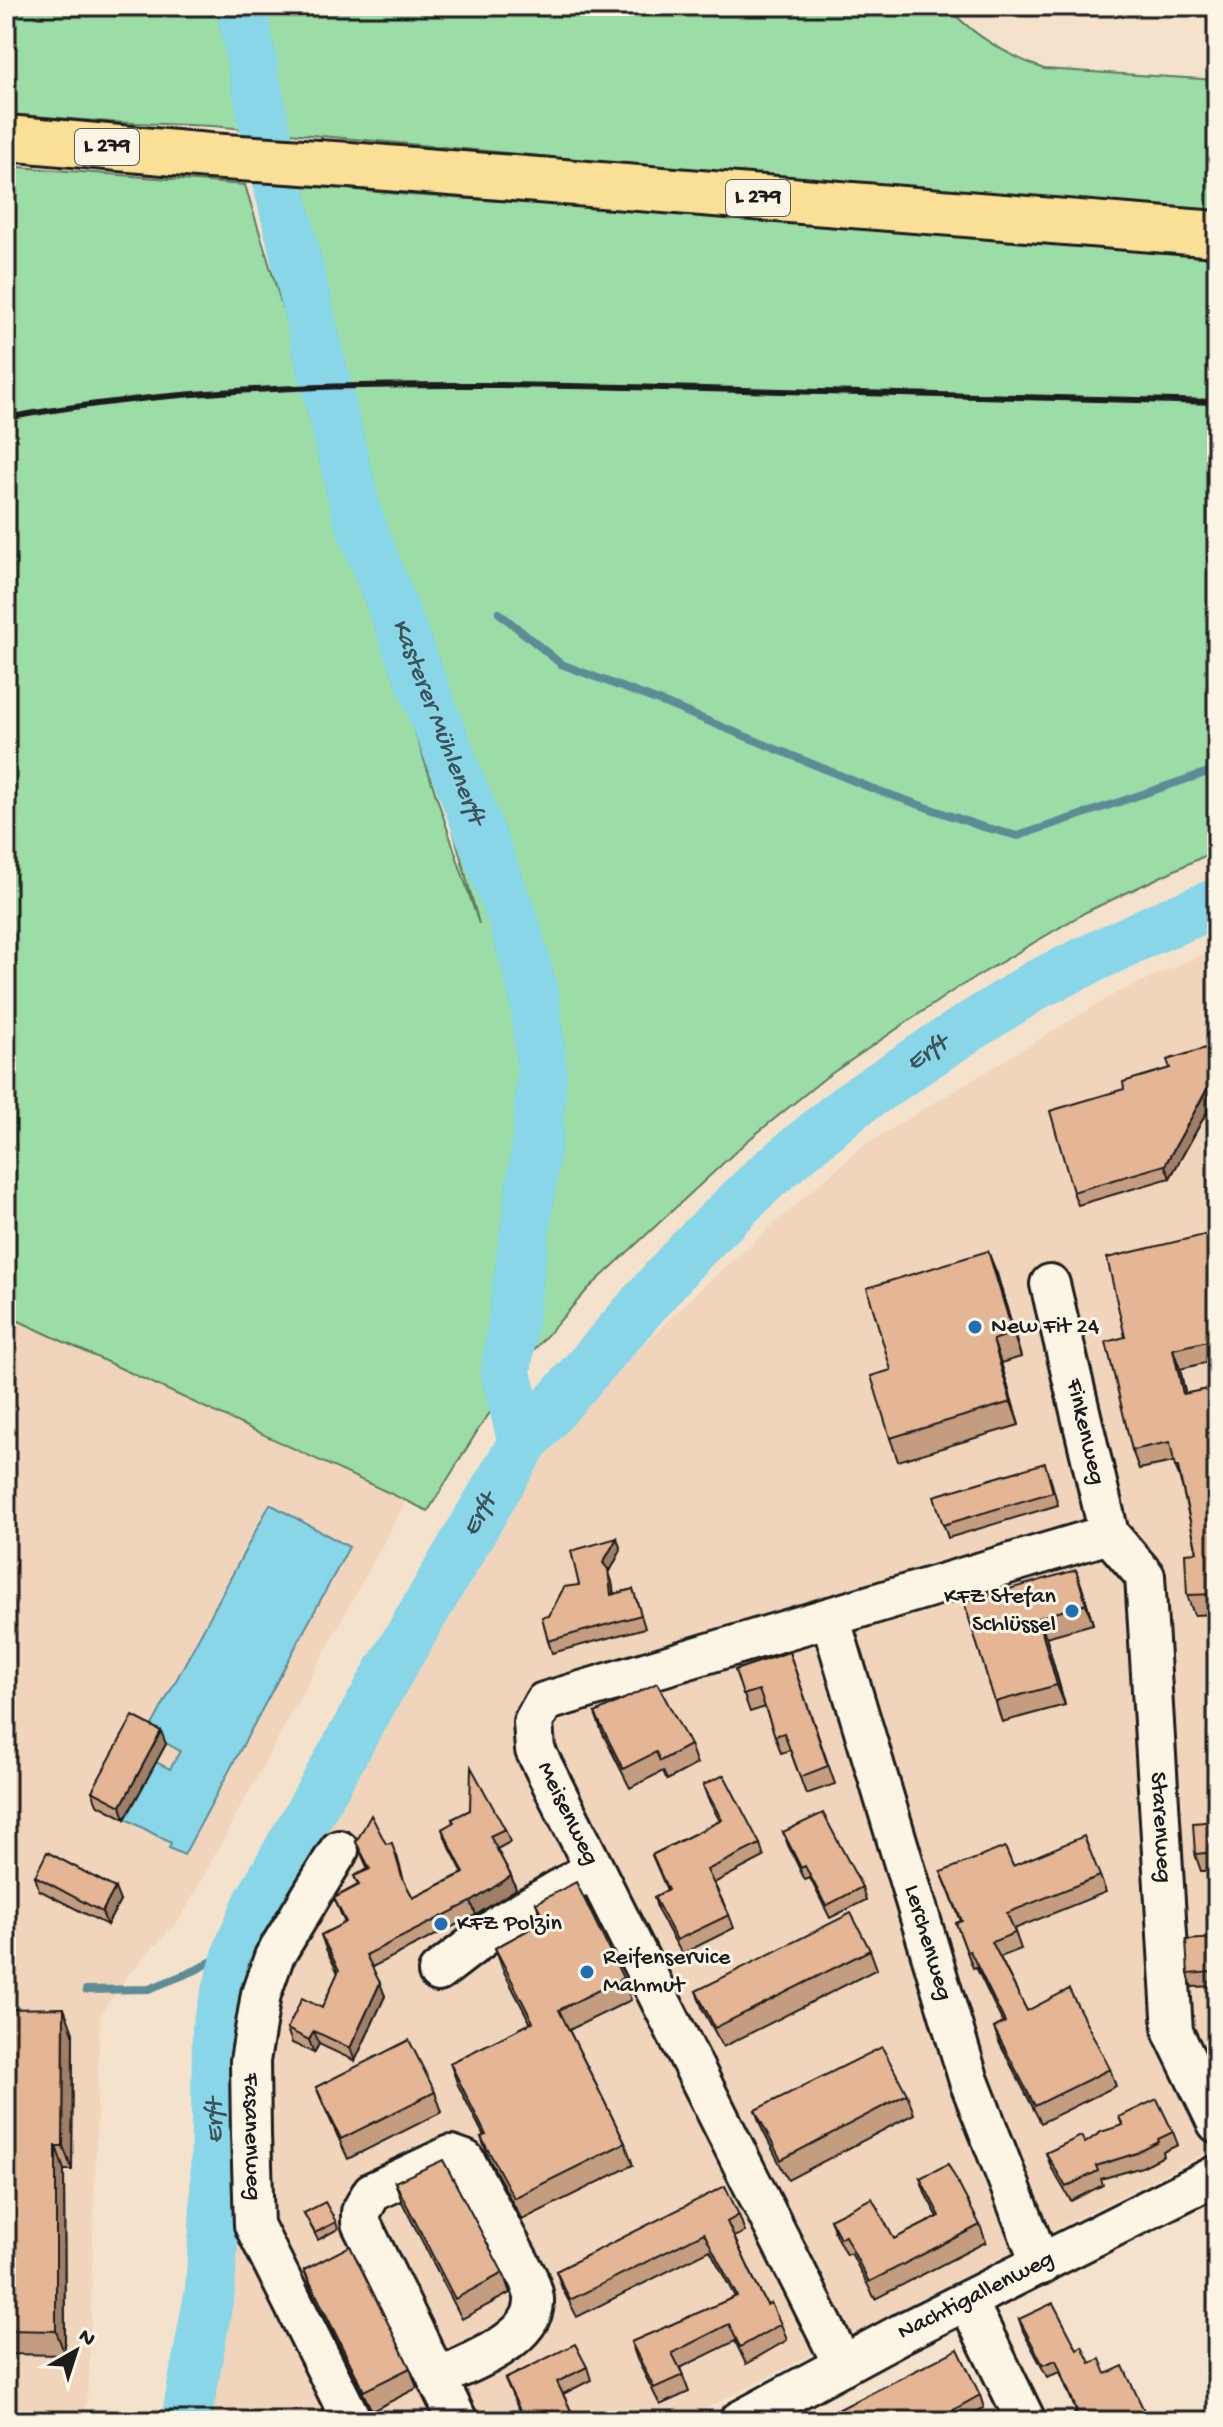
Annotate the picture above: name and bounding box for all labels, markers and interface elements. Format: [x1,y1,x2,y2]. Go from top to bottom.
road number: L 279 [75,129,139,165]
road number: L 279 [726,180,790,216]
water label: Kasterer Mühlenerft [383,615,492,833]
water label: Erft [901,1027,958,1079]
place label: New Fit 24 [991,1313,1100,1342]
marker: New Fit 24 [966,1318,984,1336]
street label: Finkenweg [1058,1375,1111,1488]
water label: Erft [456,1485,507,1542]
place label: KFZ Stefan Schlüssel [944,1583,1057,1640]
marker: KFZ Stefan Schlüssel [1063,1602,1081,1620]
street label: Meisenweg [530,1758,604,1870]
street label: Starenweg [1143,1771,1178,1884]
street label: Lerchenweg [897,1881,959,2004]
place label: KFZ Polzin [457,1910,562,1939]
marker: KFZ Polzin [432,1915,450,1933]
place label: Reifenservice Mahmut [603,1944,731,2001]
marker: Reifenservice Mahmut [578,1963,596,1981]
street label: Fasanenweg [236,2072,268,2201]
water label: Erft [200,2095,232,2144]
street label: Nachtigallenweg [893,2245,1059,2347]
north arrow [36,2311,116,2391]
text: N [72,2324,100,2353]

